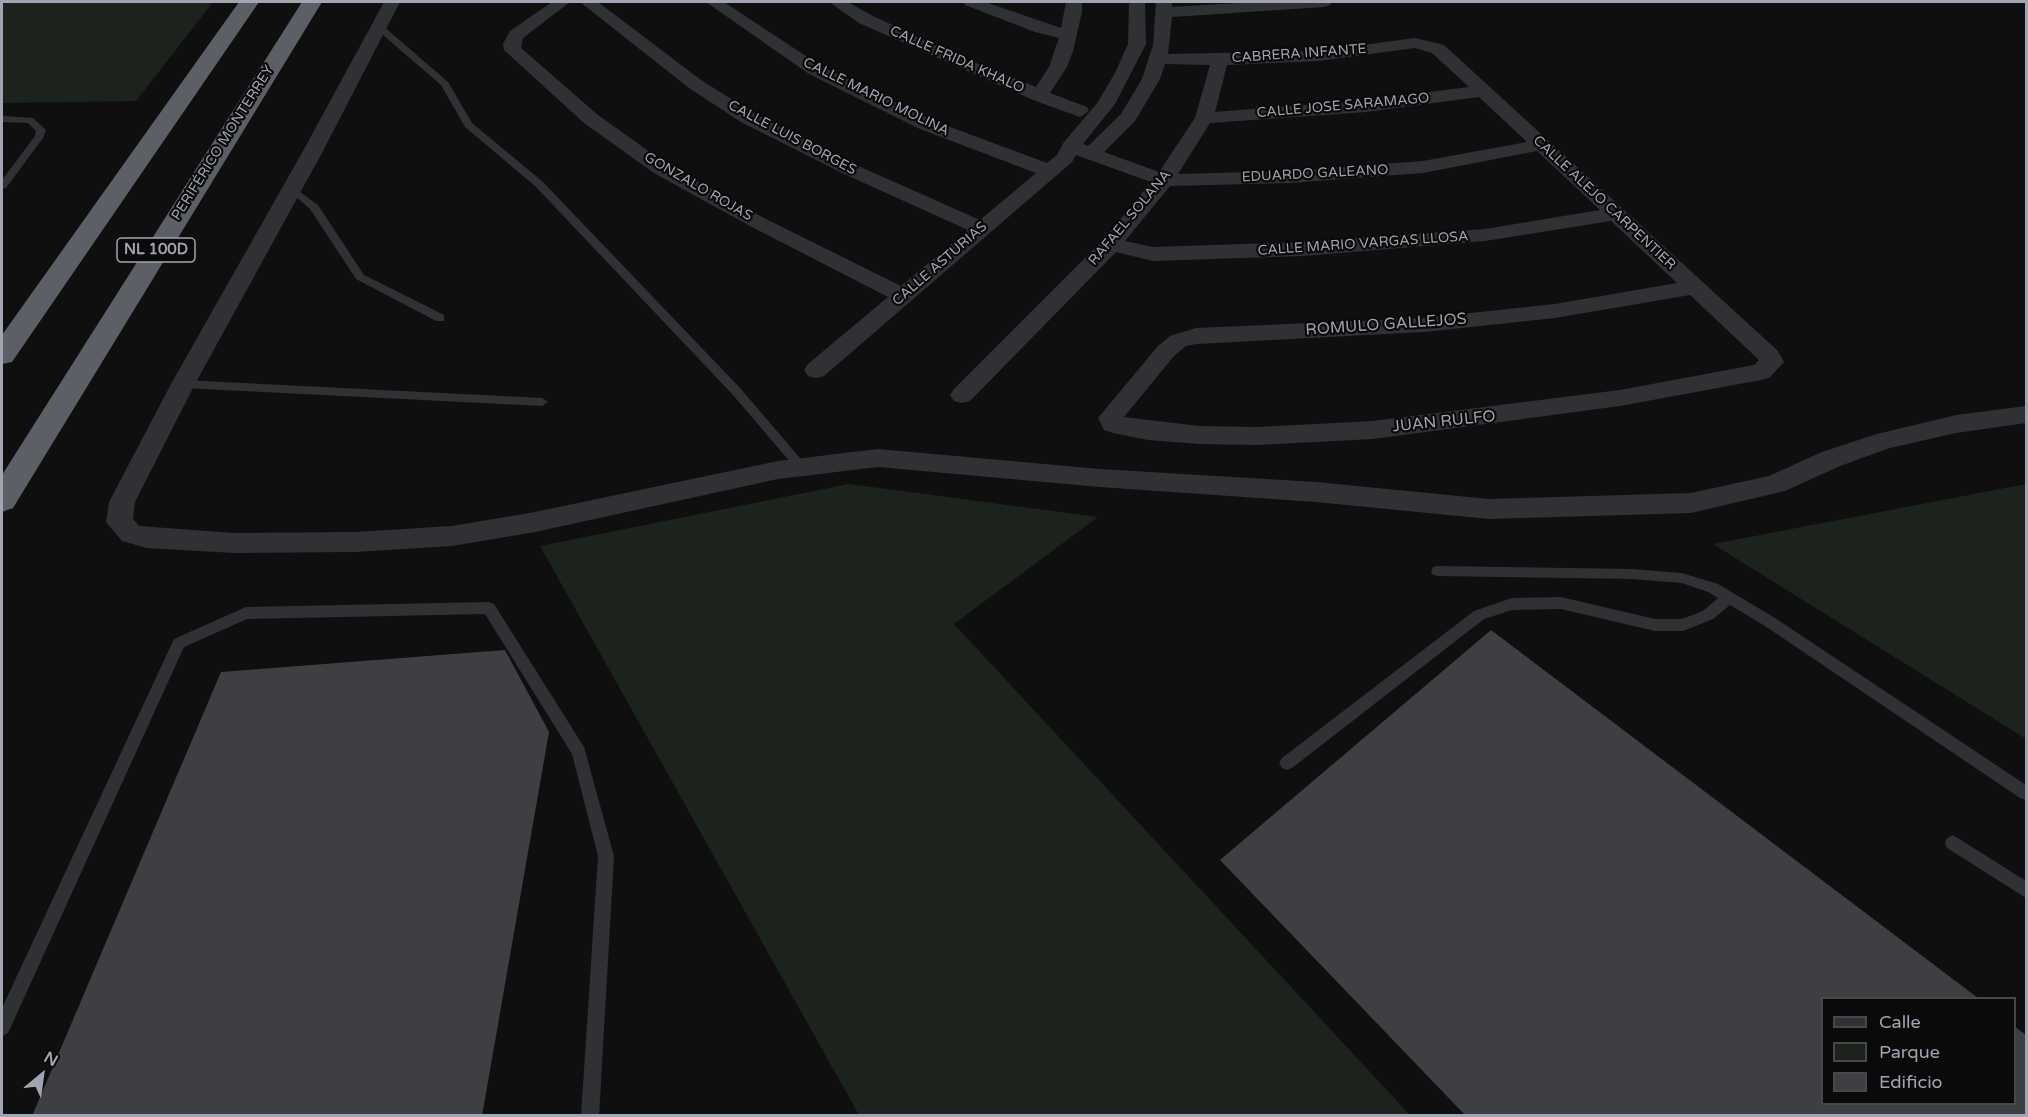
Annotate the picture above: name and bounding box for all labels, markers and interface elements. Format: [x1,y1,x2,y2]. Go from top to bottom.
street label: CALLE FRIDA KHALO [887,23,1027,97]
street label: CABRERA INFANTE [1231,41,1367,67]
street label: CALLE MARIO MOLINA [800,54,952,140]
street label: PERIFÉRICO MONTERREY [168,62,278,224]
street label: CALLE JOSE SARAMAGO [1256,90,1430,122]
street label: CALLE LUIS BORGES [725,97,859,179]
street label: CALLE ALEJO CARPENTIER [1529,132,1679,274]
street label: GONZALO ROJAS [641,149,755,225]
street label: EDUARDO GALEANO [1241,162,1389,186]
street label: RAFAEL SOLANA [1085,167,1175,269]
street label: CALLE ASTURIAS [889,218,991,310]
street label: CALLE MARIO VARGAS LLOSA [1257,228,1469,260]
road number: NL 100D [117,238,195,262]
street label: ROMULO GALLEJOS [1305,310,1467,340]
street label: JUAN RULFO [1392,407,1496,437]
legend [1821,997,2016,1105]
text: Calle [1879,1011,1921,1033]
text: Parque [1879,1041,1940,1063]
north arrow [12,1045,72,1105]
text: N [40,1047,61,1071]
text: Edificio [1879,1071,1943,1093]

